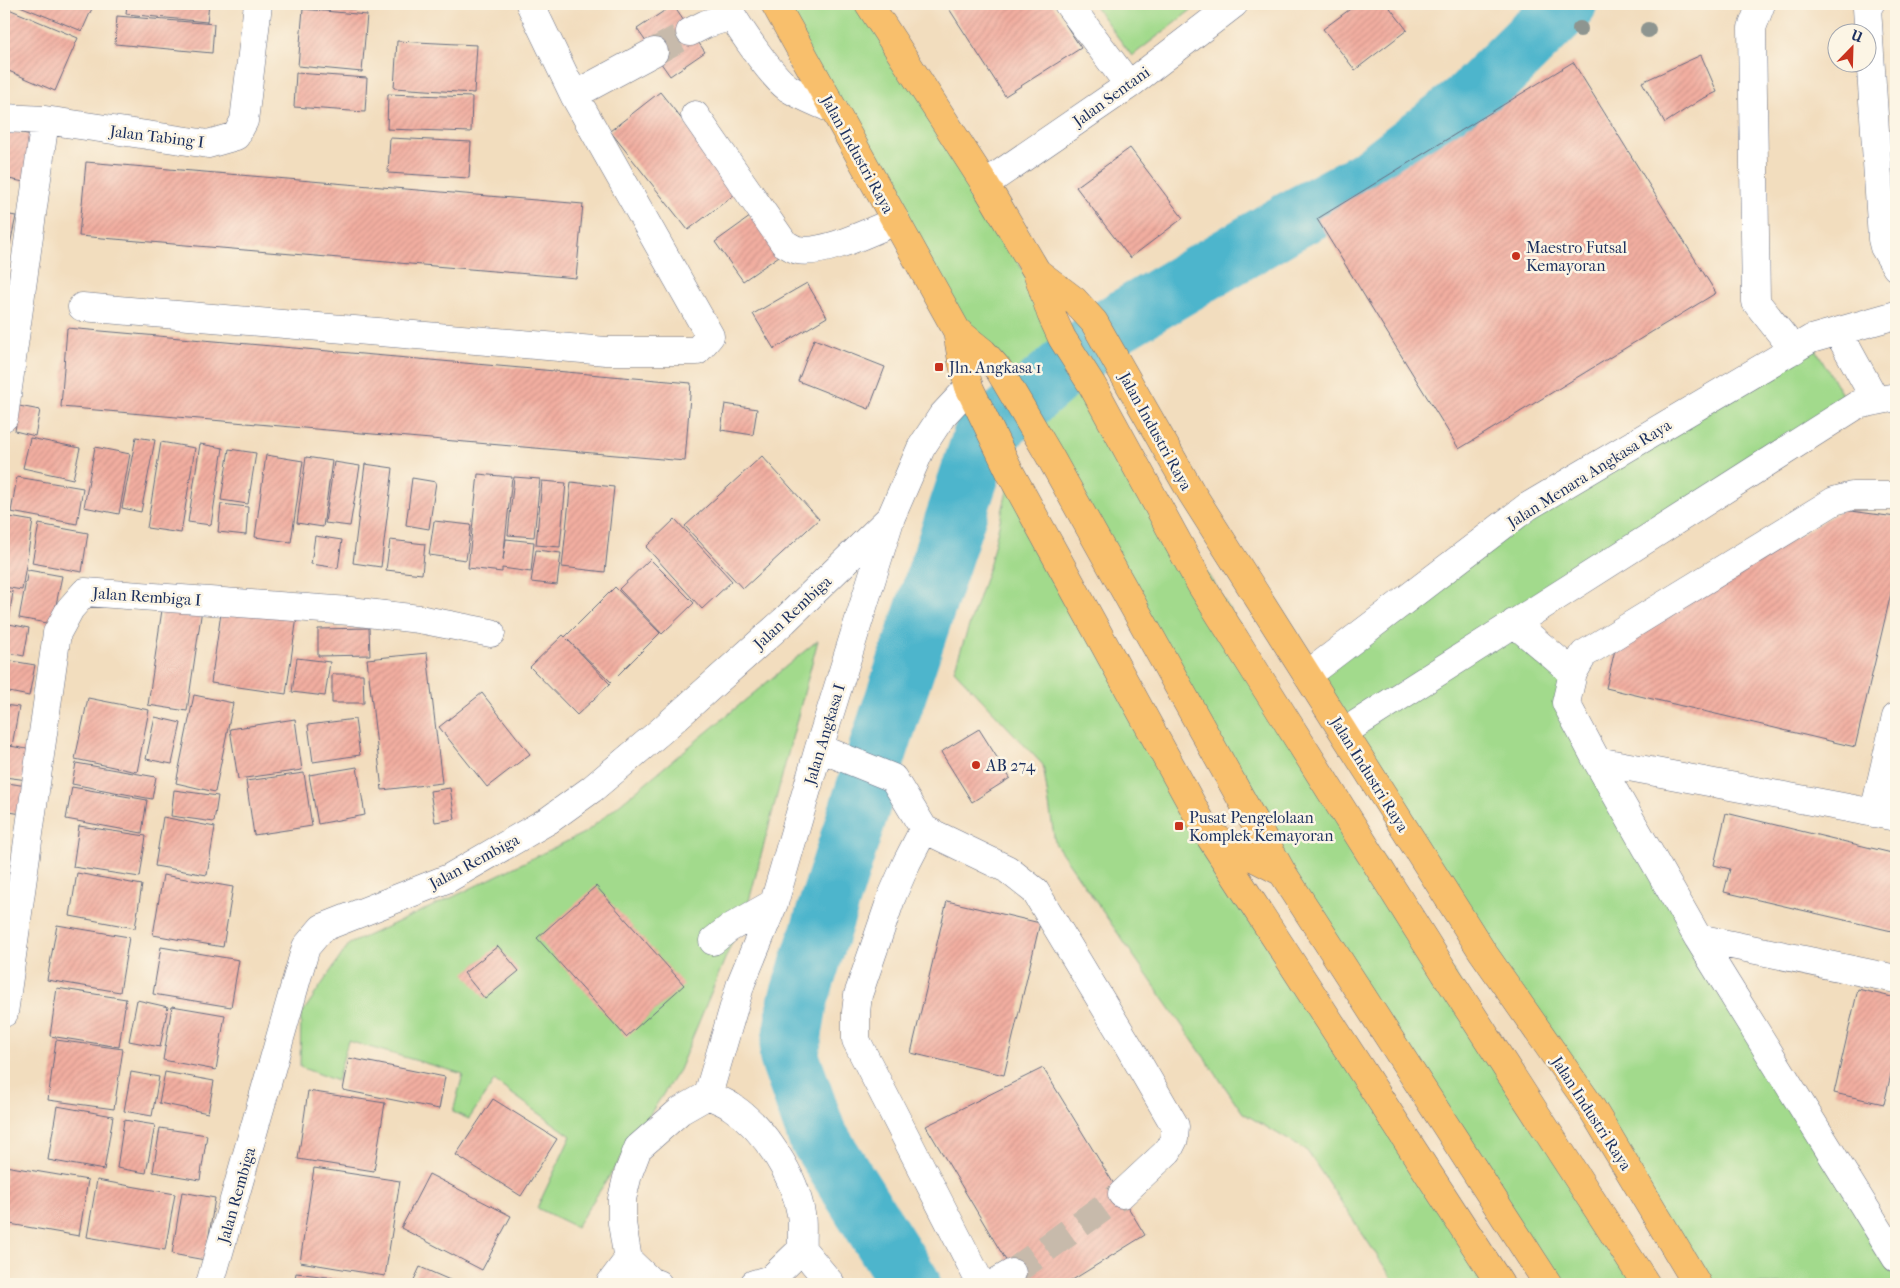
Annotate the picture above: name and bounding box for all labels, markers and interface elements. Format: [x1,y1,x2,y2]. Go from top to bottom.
north arrow [1828,22,1878,72]
text: U [1848,26,1865,46]
street label: Jalan Sentani [1068,62,1154,132]
street label: Jalan Industri Raya [816,90,898,217]
street label: Jalan Tabing I [107,121,205,152]
place label: Maestro Futsal Kemayoran [1526,238,1627,275]
marker: Maestro Futsal Kemayoran [1510,250,1522,262]
place label: Jln. Angkasa 1 [947,358,1042,377]
marker: Jln. Angkasa 1 [933,361,945,373]
street label: Jalan Industri Raya [1114,367,1196,494]
street label: Jalan Menara Angkasa Raya [1502,415,1675,533]
street label: Jalan Rembiga [748,571,835,654]
street label: Jalan Rembiga I [90,583,202,610]
street label: Jalan Angkasa I [800,681,849,789]
street label: Jalan Industri Raya [1325,712,1413,836]
place label: AB 274 [985,756,1036,775]
marker: AB 274 [970,759,982,771]
place label: Pusat Pengelolaan Komplek Kemayoran [1189,808,1334,845]
marker: Pusat Pengelolaan Komplek Kemayoran [1173,820,1185,832]
street label: Jalan Rembiga [424,830,523,894]
street label: Jalan Industri Raya [1547,1051,1636,1174]
street label: Jalan Rembiga [213,1144,259,1247]

